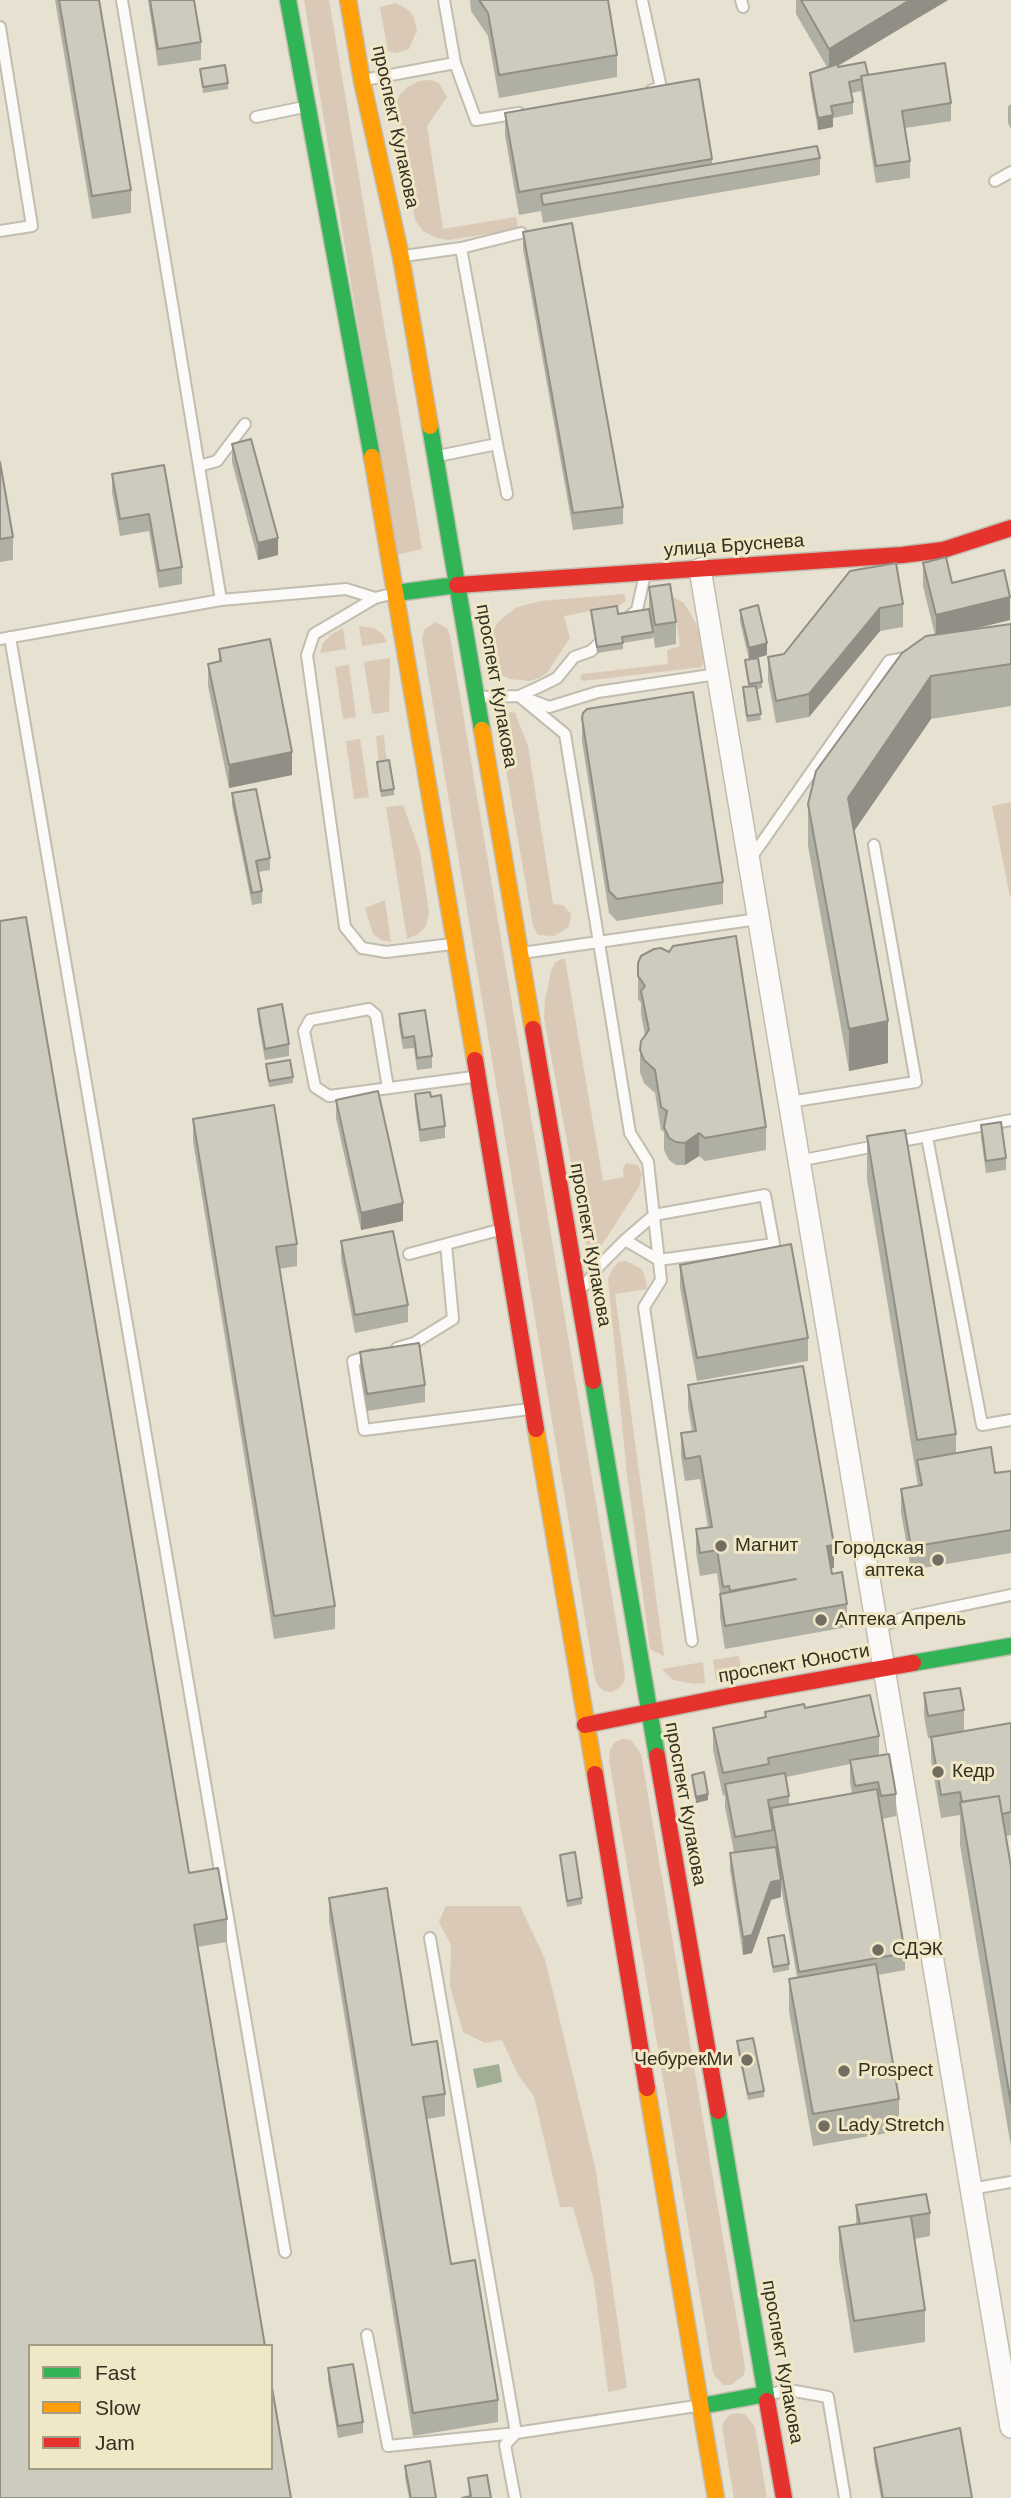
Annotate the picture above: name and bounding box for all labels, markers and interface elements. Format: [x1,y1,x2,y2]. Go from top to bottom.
street label: проспект Кулакова [367,44,423,210]
street label: улица Бруснева [663,530,805,562]
street label: проспект Кулакова [470,602,522,770]
street label: проспект Кулакова [564,1161,616,1329]
place label: Магнит [735,1535,798,1557]
marker: Магнит [713,1538,729,1554]
place label: Городская аптека [834,1538,924,1582]
marker: Городская аптека [930,1552,946,1568]
place label: Аптека Апрель [835,1609,966,1631]
marker: Аптека Апрель [813,1612,829,1628]
street label: проспект Юности [717,1639,871,1689]
street label: проспект Кулакова [659,1720,711,1888]
place label: Кедр [952,1761,995,1783]
marker: Кедр [930,1764,946,1780]
place label: СДЭК [892,1939,943,1961]
marker: СДЭК [870,1942,886,1958]
place label: ЧебурекМи [634,2049,733,2071]
marker: ЧебурекМи [739,2052,755,2068]
place label: Prospect [858,2060,933,2082]
marker: Prospect [836,2063,852,2079]
place label: Lady Stretch [838,2115,945,2137]
marker: Lady Stretch [816,2118,832,2134]
street label: проспект Кулакова [756,2278,808,2446]
legend [28,2344,273,2470]
text: Fast [95,2361,136,2384]
text: Slow [95,2396,141,2419]
text: Jam [95,2431,135,2454]

